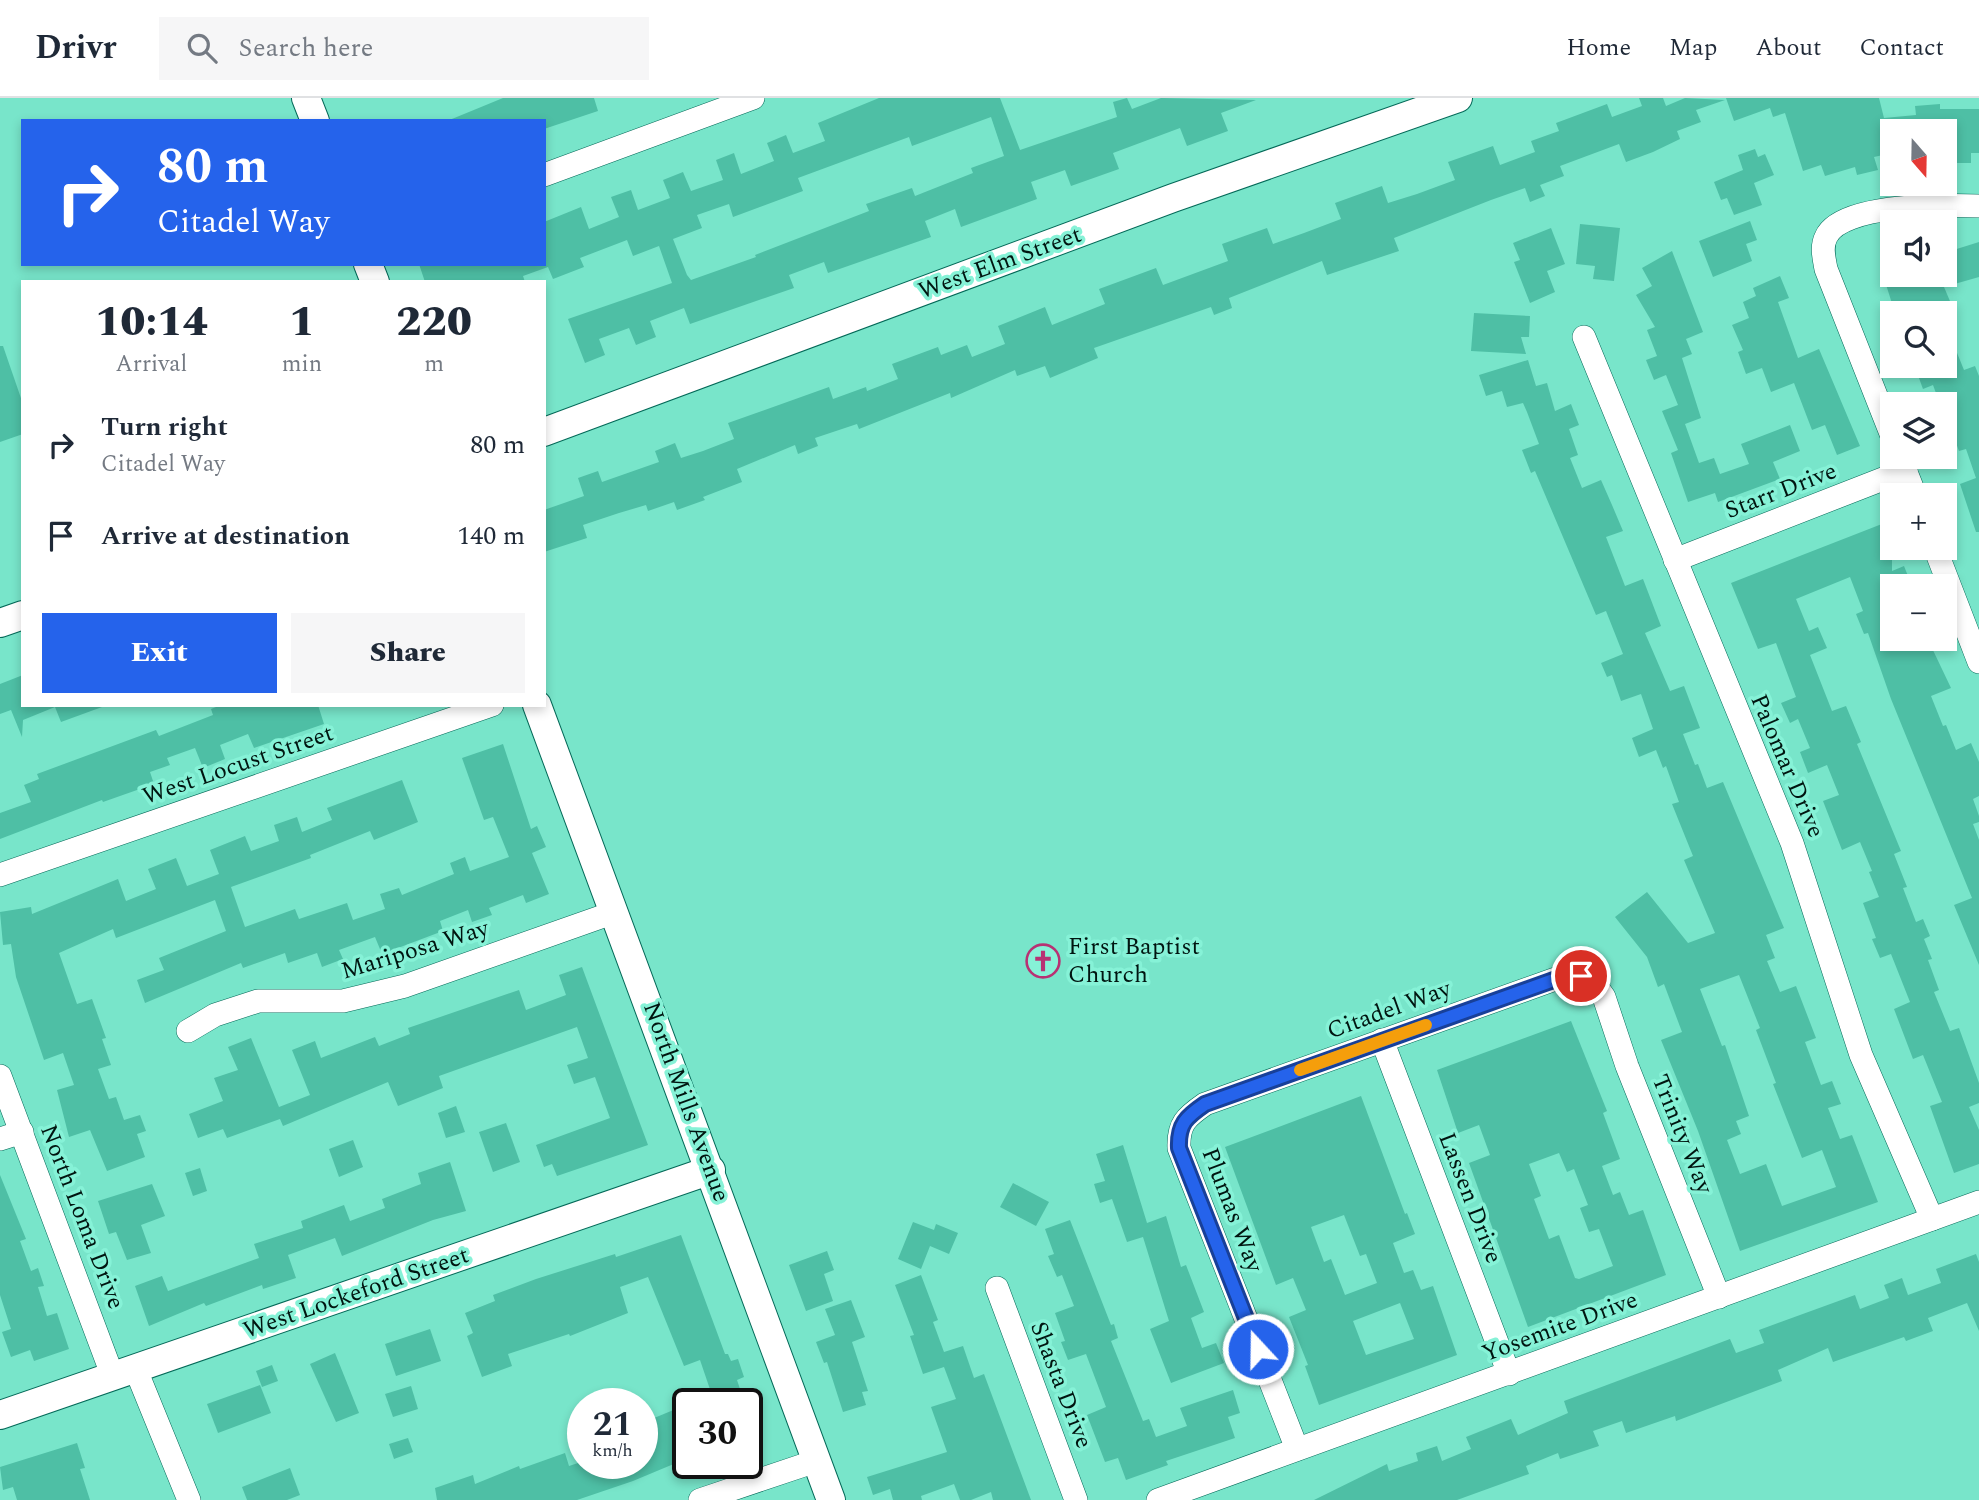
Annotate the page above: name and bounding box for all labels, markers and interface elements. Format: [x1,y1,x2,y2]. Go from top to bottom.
search box [159,17,649,80]
text: Drivr [35,23,117,73]
text: Search here [239,28,373,68]
icon: search [183,29,221,67]
text: Home [1566,30,1631,66]
text: Map [1669,30,1717,66]
text: About [1755,30,1821,66]
text: Contact [1859,30,1944,66]
north arrow [1880,119,1956,196]
map controls [1880,119,1957,651]
text: 80 m [157,130,268,205]
icon: right [42,147,133,238]
text: Citadel Way [157,198,330,247]
button: sound [1880,210,1957,287]
street label: West Elm Street [913,217,1087,309]
text: 10:14 [95,291,208,354]
text: 1 [289,291,315,354]
text: 220 [396,291,472,354]
button: search [1880,301,1957,378]
text: Arrival [116,347,187,382]
text: min [282,347,322,382]
text: m [424,347,444,382]
button: layers [1880,392,1957,469]
text: Turn right [101,407,228,447]
text: 80 m [470,425,525,465]
icon: right [42,426,80,464]
text: Citadel Way [101,447,225,482]
street label: Starr Drive [1720,453,1842,529]
button: + [1880,483,1957,560]
text: Arrive at destination [101,516,350,556]
text: 140 m [457,516,525,556]
icon: arrive [42,517,80,555]
button: − [1880,574,1957,651]
button: Exit [42,613,277,693]
button: Share [291,613,525,693]
street label: Palomar Drive [1741,689,1833,843]
street label: West Locust Street [138,715,338,815]
street label: Mariposa Way [337,910,495,990]
place label: First Baptist Church [1068,929,1200,993]
church icon: First Baptist Church [1024,942,1062,980]
pin [1551,946,1611,1006]
icon: arrive [1562,957,1600,995]
street label: Citadel Way [1322,970,1457,1049]
street label: North Mills Avenue [633,997,739,1207]
street label: Trinity Way [1642,1069,1723,1201]
street label: North Loma Drive [30,1119,134,1315]
street label: Lassen Drive [1429,1127,1511,1269]
street label: Plumas Way [1192,1143,1273,1279]
street label: West Lockeford Street [238,1237,474,1349]
street label: Yosemite Drive [1477,1282,1643,1372]
position arrow [1221,1312,1295,1386]
street label: Shasta Drive [1020,1316,1102,1454]
speed limit sign: 30 [672,1388,763,1479]
text: 21 [593,1398,632,1451]
text: km/h [592,1437,633,1464]

